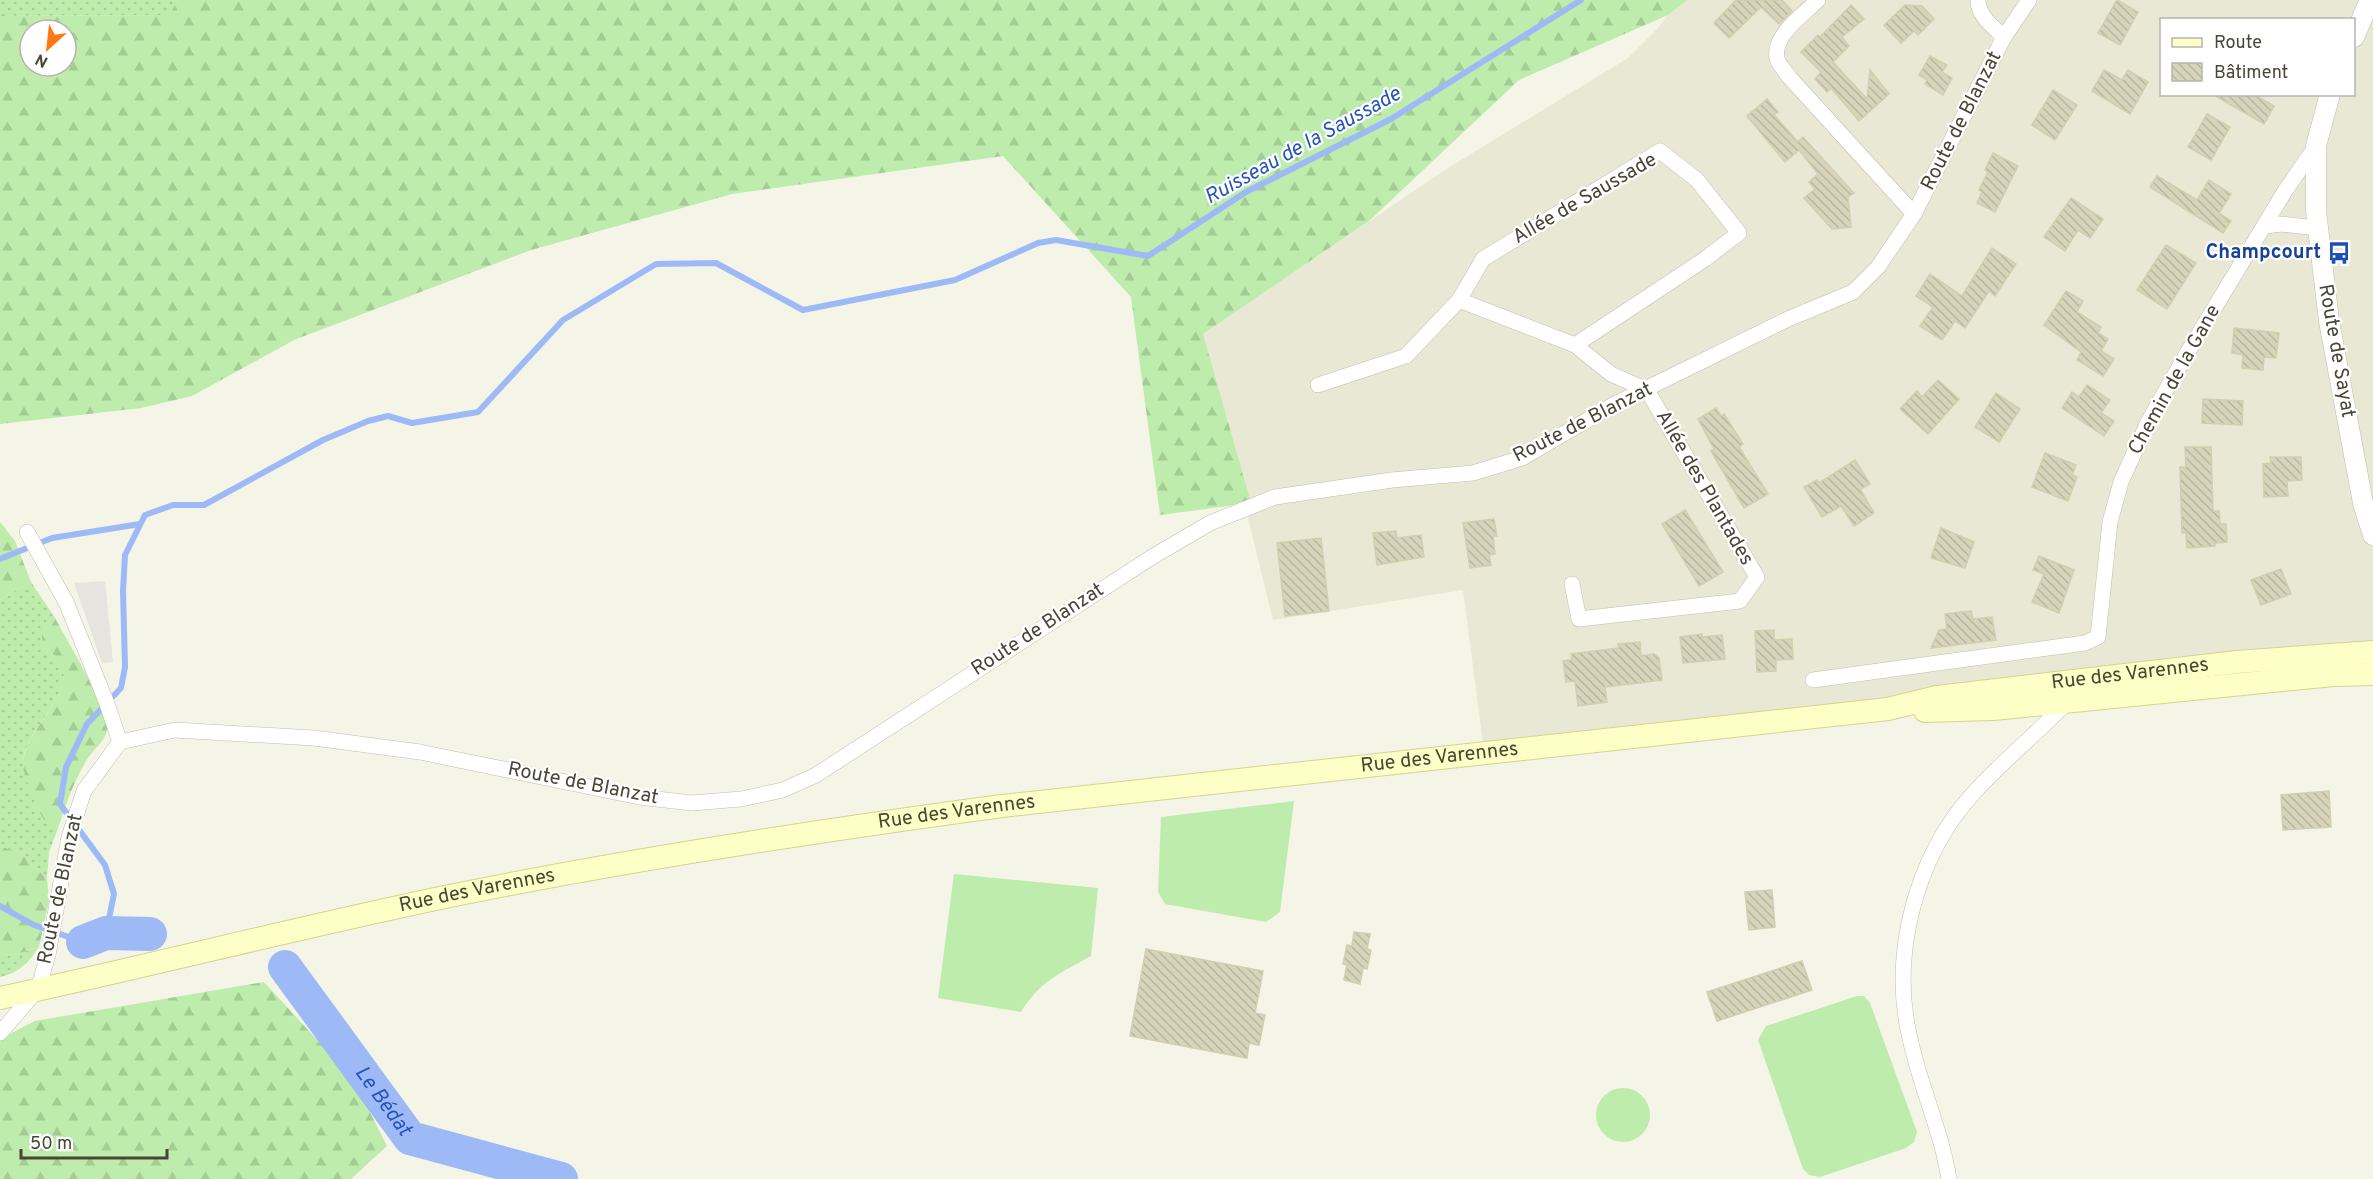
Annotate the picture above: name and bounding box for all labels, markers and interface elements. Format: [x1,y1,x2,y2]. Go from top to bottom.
north arrow [18,18,78,78]
legend [2160,18,2355,96]
text: Route [2214,32,2262,55]
street label: Route de Blanzat [1916,47,2008,195]
text: N [32,48,52,71]
text: Bâtiment [2214,62,2288,85]
water label: Ruisseau de la Saussade [1200,80,1407,211]
street label: Allée de Saussade [1508,147,1662,251]
place label: Champcourt [2206,240,2321,266]
bus stop icon: Champcourt [2326,240,2352,266]
street label: Route de Sayat [2311,282,2361,420]
street label: Chemin de la Gane [2123,300,2227,460]
street label: Route de Blanzat [1509,377,1657,469]
street label: Allée des Plantades [1649,406,1759,570]
street label: Route de Blanzat [967,577,1109,683]
street label: Rue des Varennes [2050,652,2210,697]
street label: Rue des Varennes [1359,737,1520,780]
street label: Route de Blanzat [505,757,661,811]
street label: Rue des Varennes [876,789,1037,836]
street label: Route de Blanzat [32,811,90,967]
street label: Rue des Varennes [397,863,557,919]
water label: Le Bédat [348,1061,418,1143]
scale bar [21,1122,166,1160]
text: 50 m [30,1133,72,1156]

